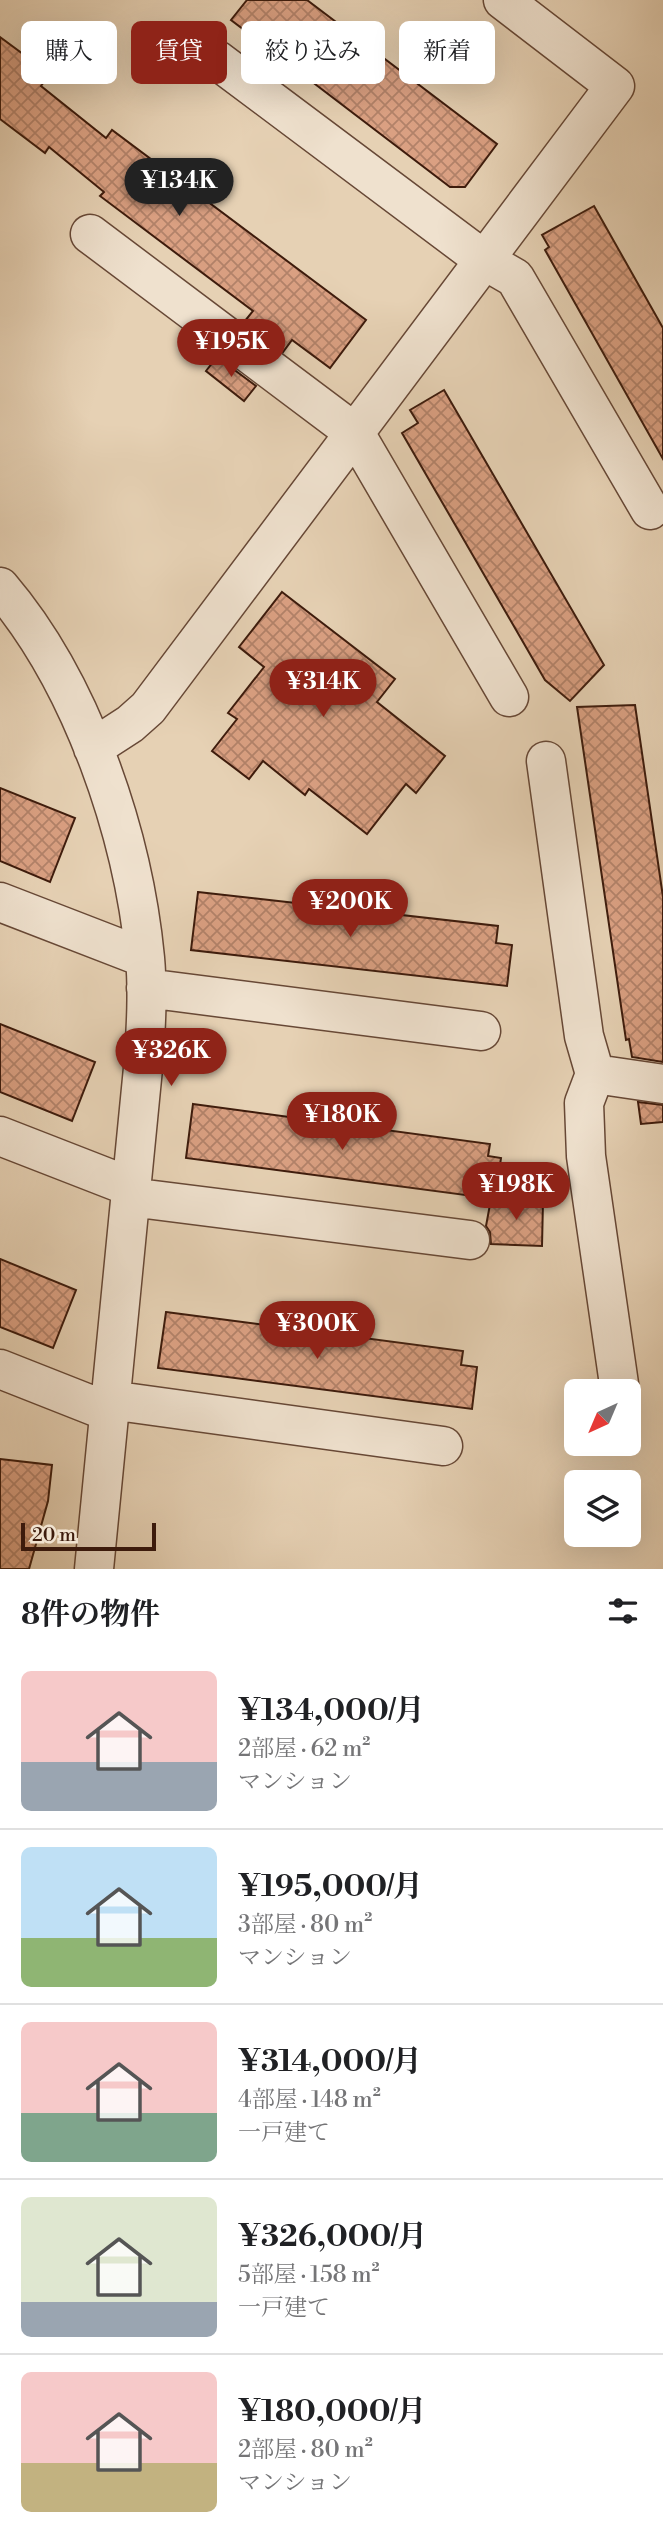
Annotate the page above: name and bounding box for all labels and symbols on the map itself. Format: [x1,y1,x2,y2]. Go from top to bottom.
pin: ¥134K [130,158,228,218]
pin: ¥195K [182,320,280,379]
pin: ¥314K [274,660,372,719]
pin: ¥200K [301,880,399,939]
pin: ¥326K [122,1028,220,1088]
pin: ¥180K [293,1092,391,1152]
pin: ¥198K [467,1162,565,1222]
pin: ¥300K [268,1302,366,1361]
north arrow [564,1379,640,1456]
scale bar [21,1520,156,1552]

